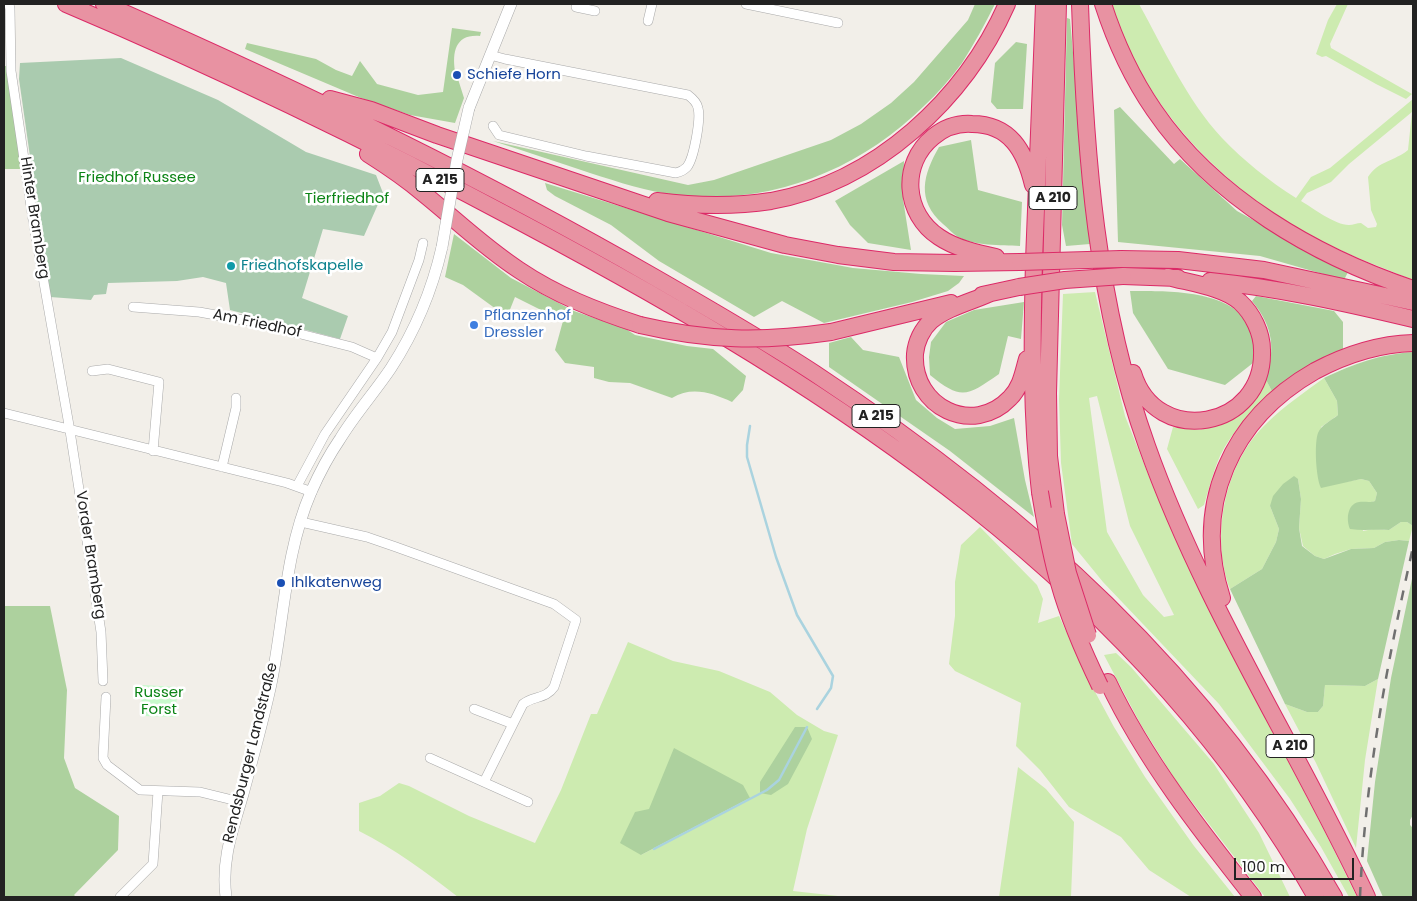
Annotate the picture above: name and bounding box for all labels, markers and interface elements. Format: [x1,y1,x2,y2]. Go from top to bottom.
place label: Schiefe Horn [467,66,561,84]
marker: Schiefe Horn [451,69,463,81]
street label: Hinter Bramberg [15,156,53,280]
road number: A 215 [416,168,464,192]
park label: Friedhof Russee [78,169,196,187]
road number: A 210 [1029,187,1077,210]
park label: Tierfriedhof [305,190,389,208]
place label: Friedhofskapelle [241,257,363,275]
marker: Friedhofskapelle [225,260,237,272]
street label: Am Friedhof [211,306,303,342]
place label: Pflanzenhof Dressler [484,307,571,342]
marker: Pflanzenhof Dressler [468,319,480,331]
road number: A 215 [852,404,900,428]
street label: Vorder Bramberg [71,489,109,621]
place label: Ihlkatenweg [291,574,382,592]
marker: Ihlkatenweg [275,577,287,589]
street label: Rendsburger Landstraße [220,661,282,845]
park label: Russer Forst [134,684,184,719]
road number: A 210 [1266,734,1314,758]
scale bar [1237,848,1357,880]
text: 100 m [1242,856,1285,877]

